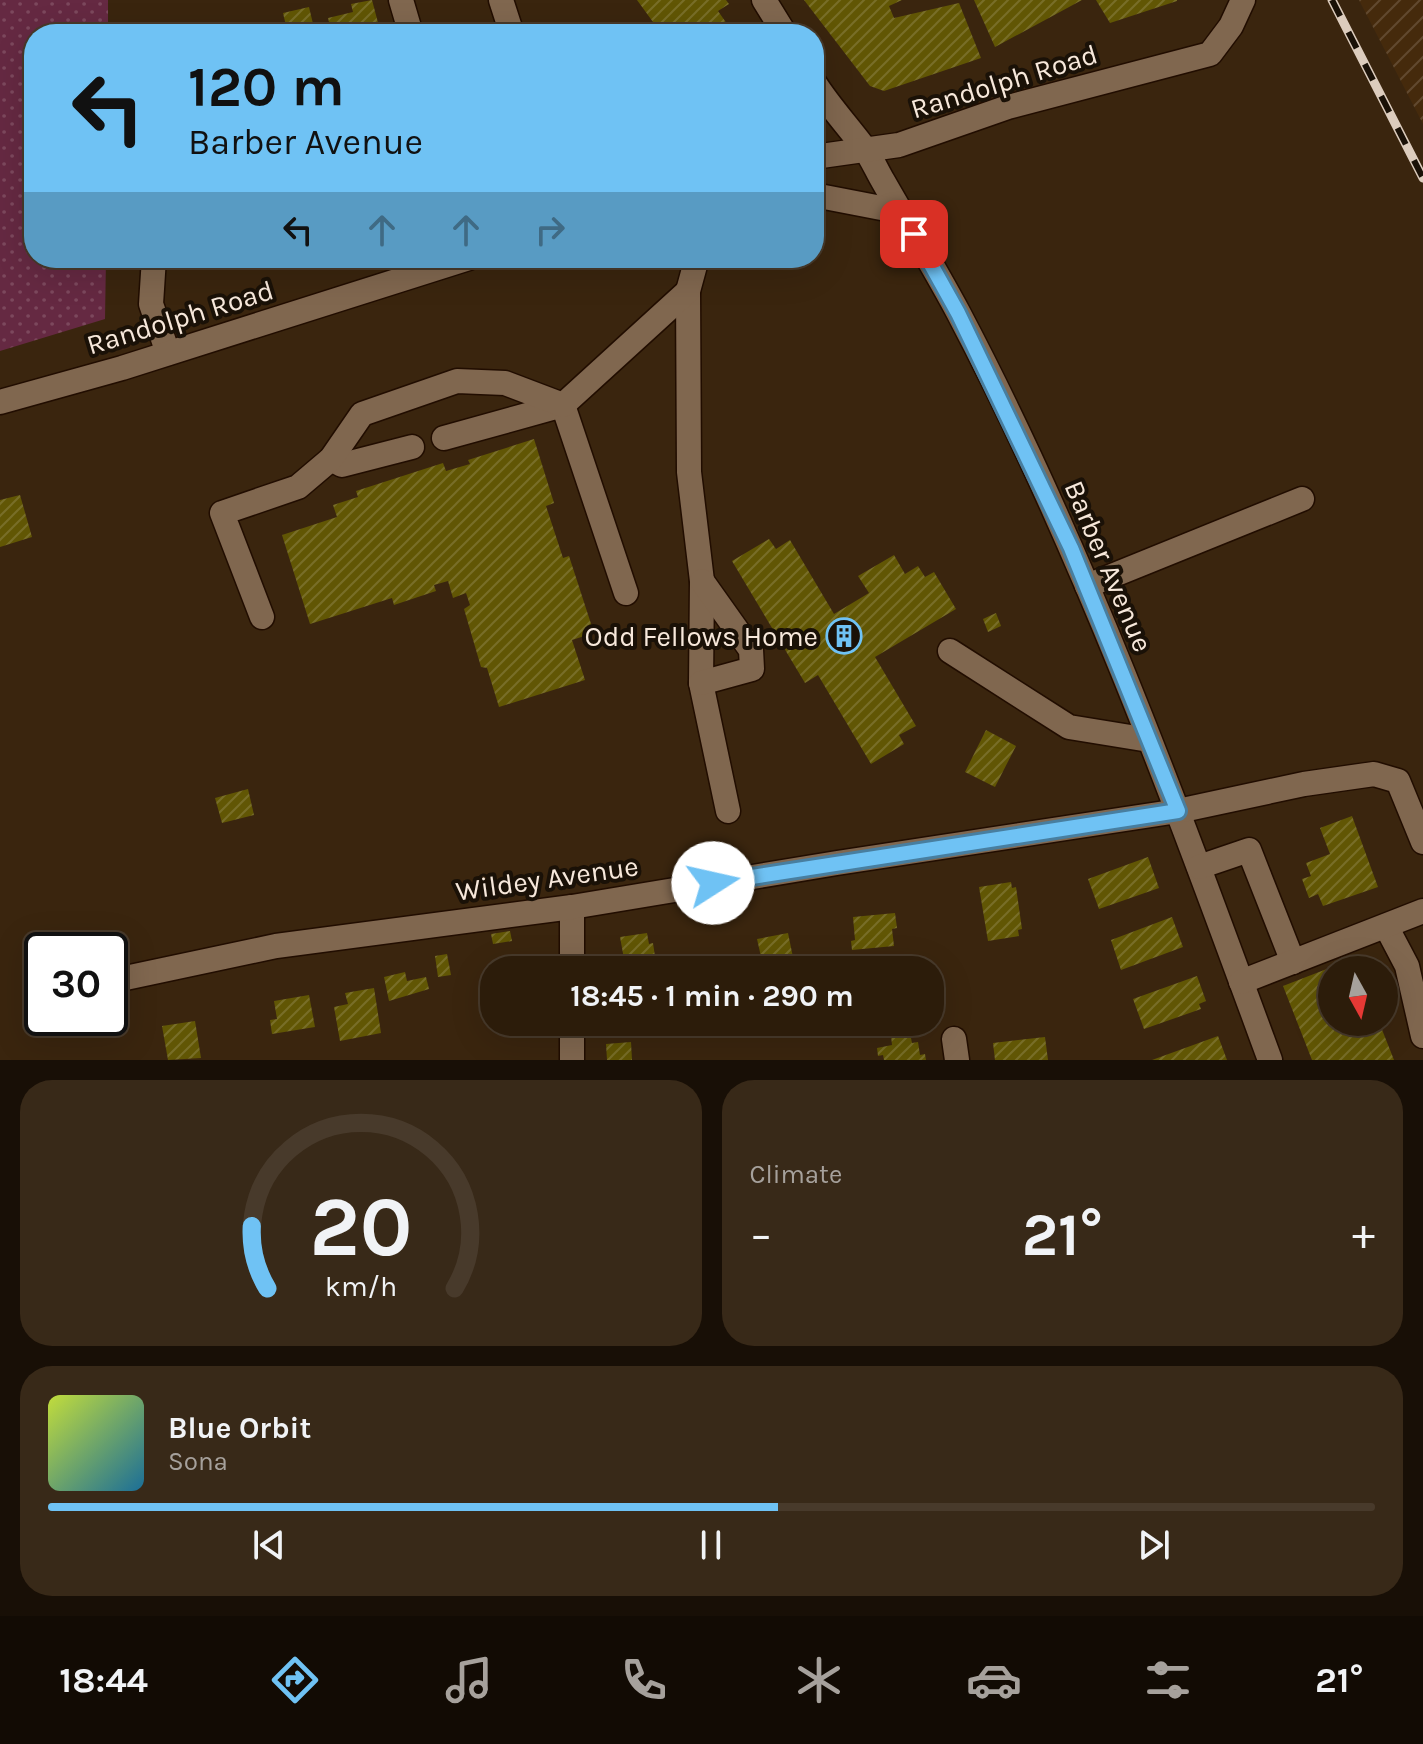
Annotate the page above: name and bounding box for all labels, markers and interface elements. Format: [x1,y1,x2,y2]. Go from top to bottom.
street label: Randolph Road [907,37,1102,126]
text: 120 m [188,54,345,119]
icon: left [56,56,160,160]
text: Barber Avenue [188,121,423,163]
pin [880,200,948,268]
icon: left [276,208,320,252]
icon: ahead [360,208,404,252]
icon: ahead [444,208,488,252]
icon: right [528,208,572,252]
icon: arrive [892,212,936,256]
street label: Randolph Road [83,273,278,362]
street label: Barber Avenue [1058,476,1159,657]
building icon: Odd Fellows Home [825,617,863,655]
place label: Odd Fellows Home [585,620,818,653]
position arrow [671,841,755,925]
street label: Wildey Avenue [454,849,640,908]
speed limit sign: 30 [24,932,128,1036]
north arrow [1318,956,1398,1036]
map controls [1318,956,1398,1036]
text: 18:45 · 1 min · 290 m [570,978,854,1014]
text: Climate [750,1159,842,1190]
text: 20 [309,1179,412,1276]
text: 21° [1022,1200,1103,1270]
text: − [750,1209,773,1260]
text: + [1352,1209,1375,1260]
text: km/h [325,1270,397,1303]
text: Blue Orbit [168,1410,311,1446]
text: Sona [168,1446,228,1477]
icon: previous [247,1523,291,1567]
icon: pause [689,1523,733,1567]
icon: next [1132,1523,1176,1567]
icon: directions [267,1652,323,1708]
icon: music [441,1652,497,1708]
icon: phone [616,1652,672,1708]
icon: climate [791,1652,847,1708]
icon: car [966,1652,1022,1708]
icon: filters [1140,1652,1196,1708]
text: 18:44 [59,1659,148,1701]
text: 21° [1315,1659,1364,1701]

